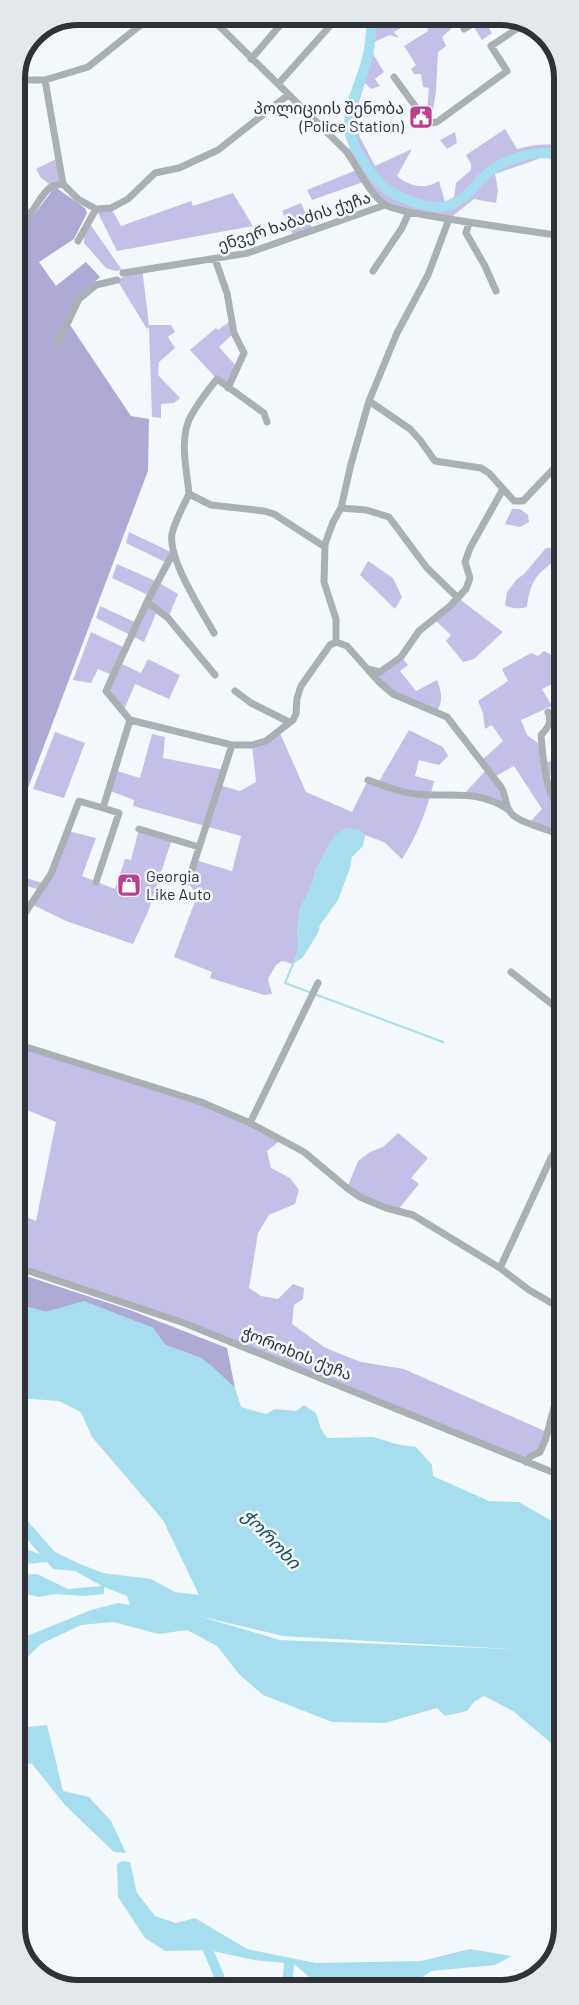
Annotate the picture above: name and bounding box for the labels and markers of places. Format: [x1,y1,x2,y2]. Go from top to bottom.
place label: პოლიციის შენობა (Police Station) [254,98,405,135]
public building icon: პოლიციის შენობა (Police Station) [408,104,434,130]
place label: Georgia Like Auto [146,866,211,903]
shop icon: Georgia Like Auto [116,872,142,898]

